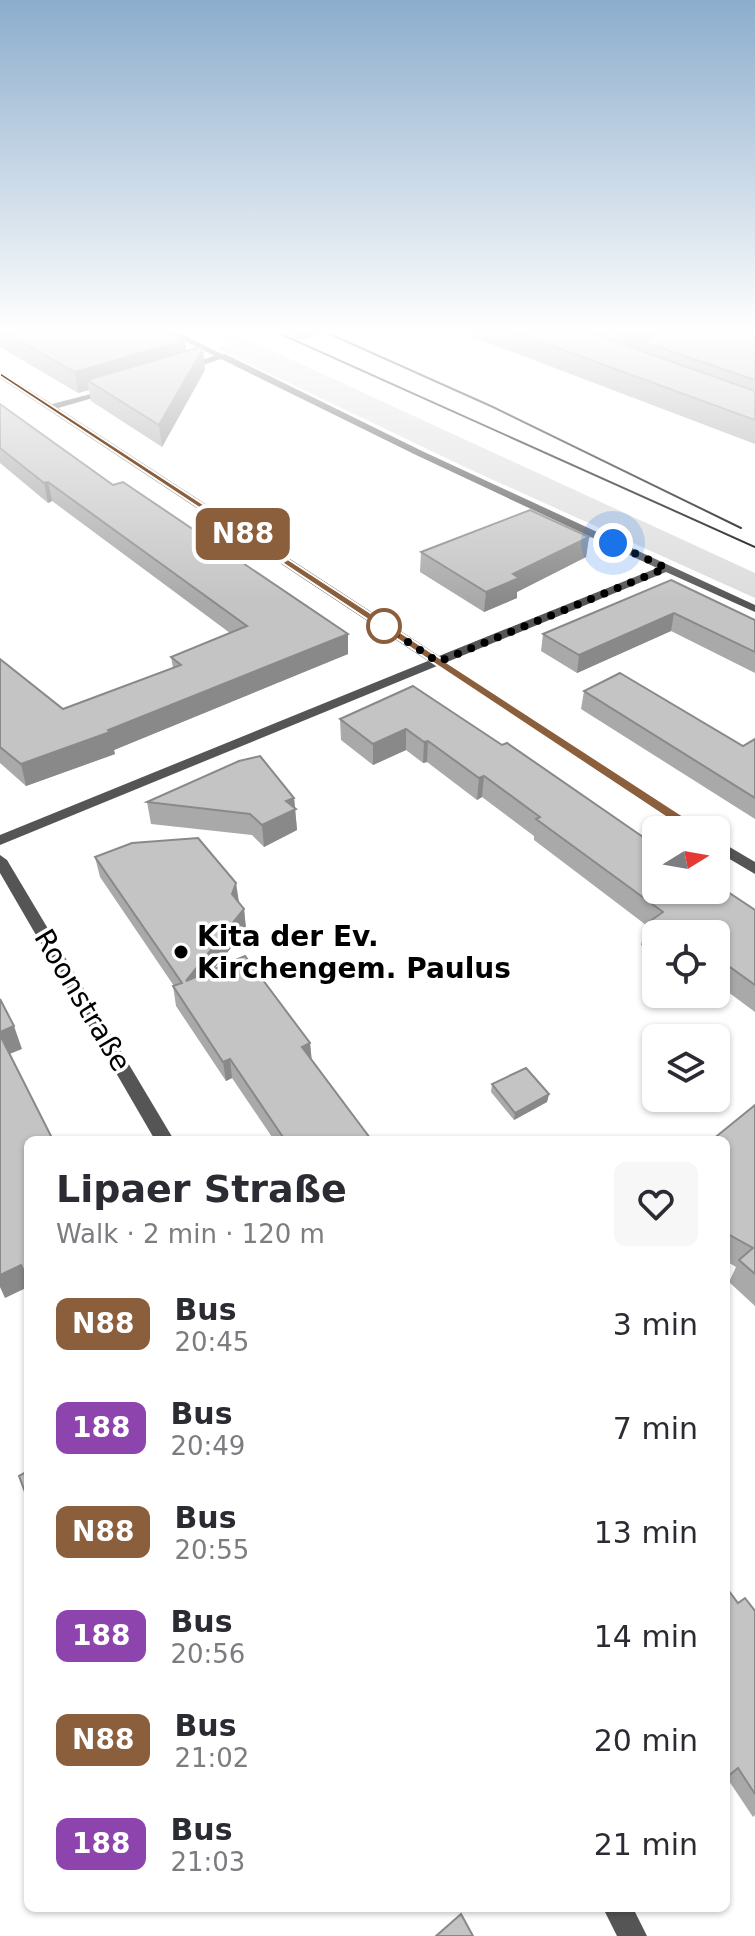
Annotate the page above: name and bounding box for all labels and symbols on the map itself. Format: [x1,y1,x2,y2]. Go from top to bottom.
line badge: N88 [197,508,289,560]
your location [593,523,633,563]
unlabelled marker [367,609,401,643]
north arrow [642,816,730,904]
place label: Kita der Ev. Kirchengem. Paulus [197,920,511,985]
street label: Roonstraße [27,923,138,1077]
marker: Kita der Ev. Kirchengem. Paulus [172,943,190,961]

